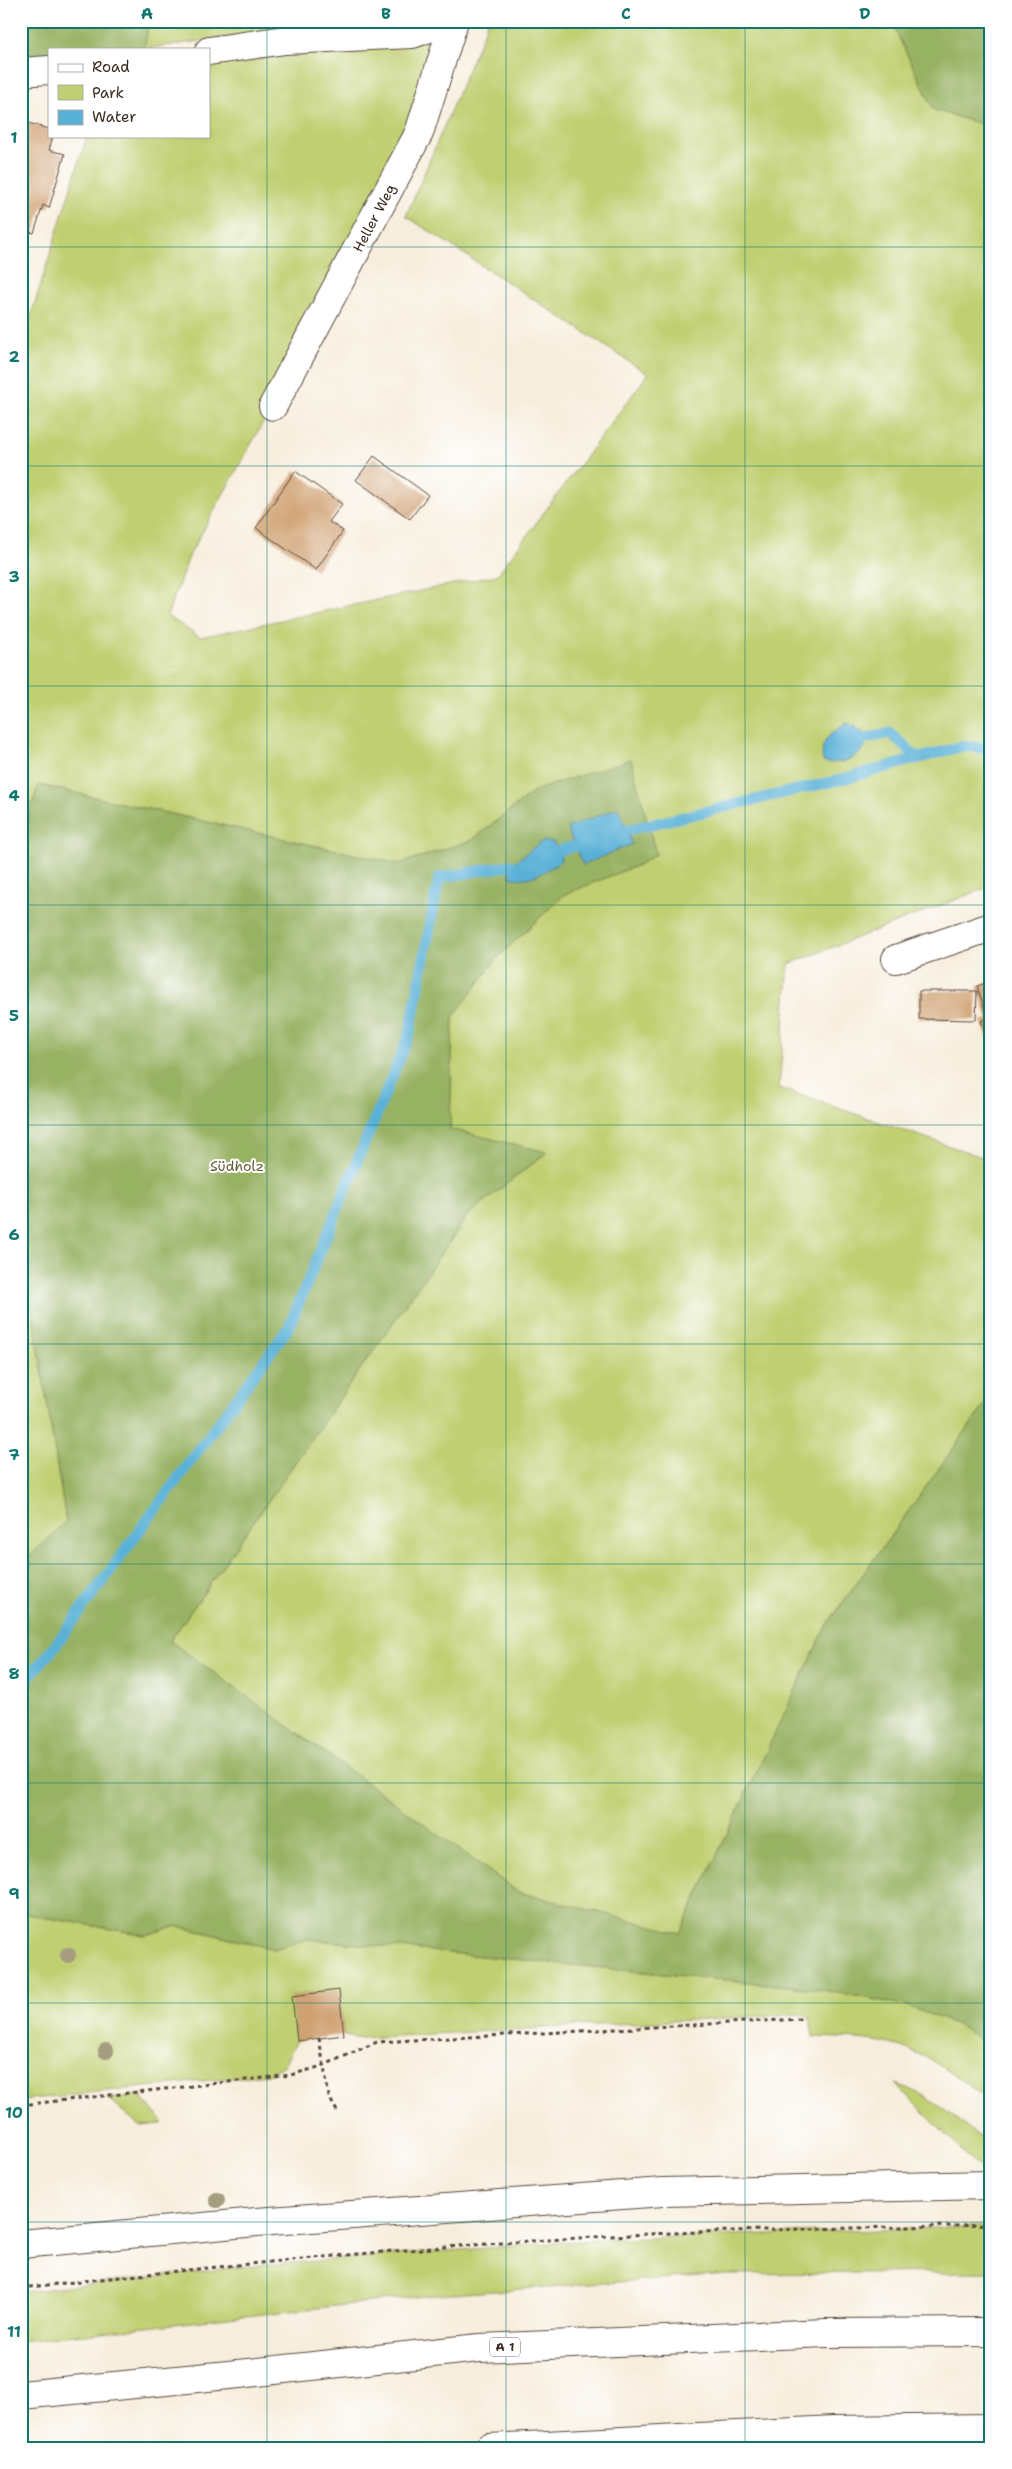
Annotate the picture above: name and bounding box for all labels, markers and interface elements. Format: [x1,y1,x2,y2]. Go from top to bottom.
text: A [141,3,153,24]
text: B [381,3,391,24]
text: C [621,3,631,24]
text: D [859,3,871,24]
legend [48,48,210,138]
text: Road [92,57,130,77]
text: Park [92,83,124,103]
text: Water [92,107,136,127]
text: 1 [10,127,18,148]
street label: Heller Weg [349,181,399,255]
text: 2 [8,346,20,367]
text: 3 [8,566,20,587]
text: 4 [8,785,20,806]
text: 5 [9,1005,19,1026]
park label: Südholz [210,1157,264,1175]
text: 6 [8,1224,20,1245]
text: 7 [8,1444,20,1465]
text: 8 [8,1663,20,1684]
text: 9 [8,1883,20,1904]
text: 10 [5,2102,23,2123]
text: 11 [7,2321,21,2342]
road number: A 1 [490,2338,520,2356]

